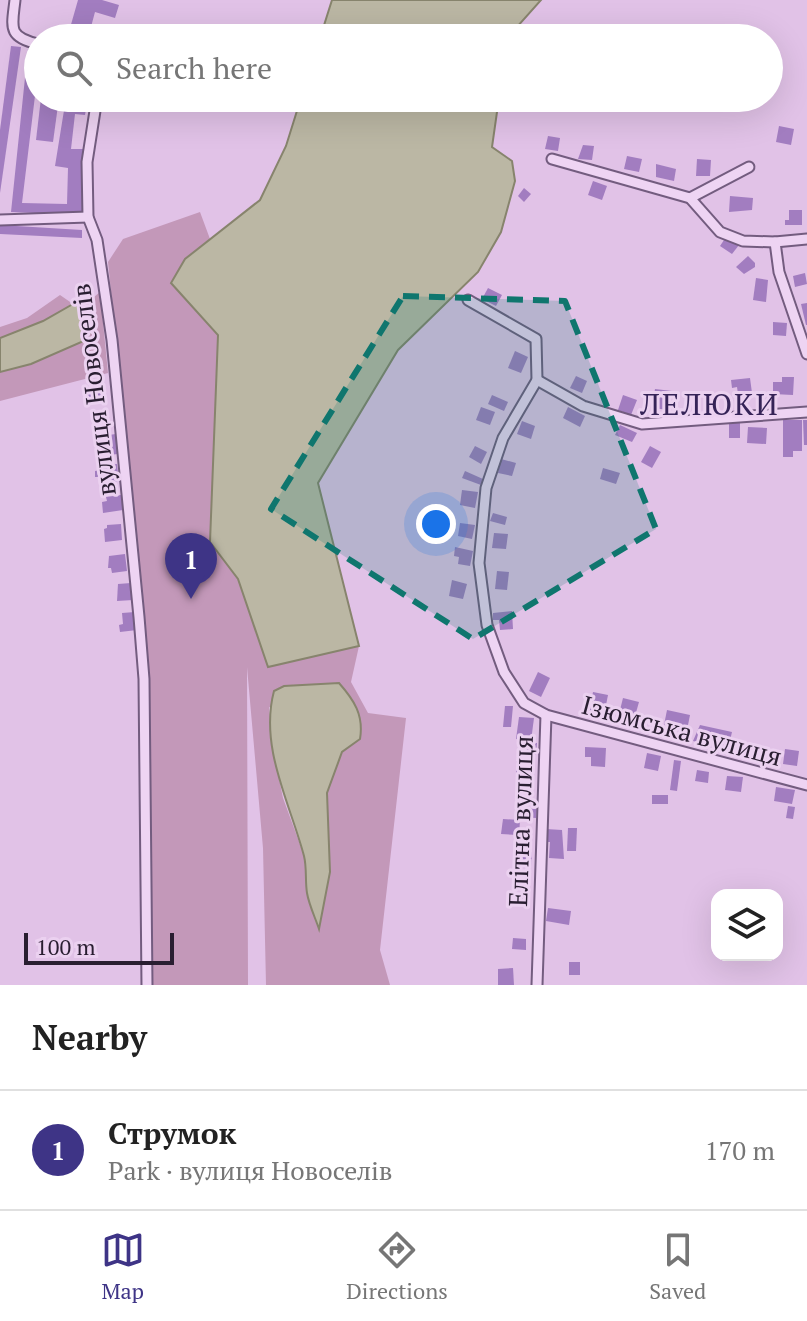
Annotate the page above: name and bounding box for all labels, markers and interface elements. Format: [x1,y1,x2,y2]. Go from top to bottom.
search box [24,24,783,112]
icon: search [52,46,96,90]
text: Search here [116,48,272,88]
street label: вулиця Новоселів [63,282,123,498]
district label: ЛЕЛЮКИ [639,384,780,424]
your location [416,504,456,544]
pin: 1 [165,533,217,599]
street label: Ізюмська вулиця [578,687,786,773]
street label: Елітна вулиця [500,735,540,907]
map controls [711,889,783,961]
button: layers [711,889,783,961]
scale bar [24,929,174,965]
text: 100 m [36,932,96,961]
text: Nearby [32,1015,147,1060]
text: Струмок [108,1113,236,1153]
text: 1 [51,1133,65,1167]
text: 170 m [705,1133,775,1167]
text: Park · вулиця Новоселів [108,1153,393,1187]
tab: Map [101,1228,145,1305]
tab: Directions [346,1228,448,1305]
tab: Saved [649,1228,706,1305]

